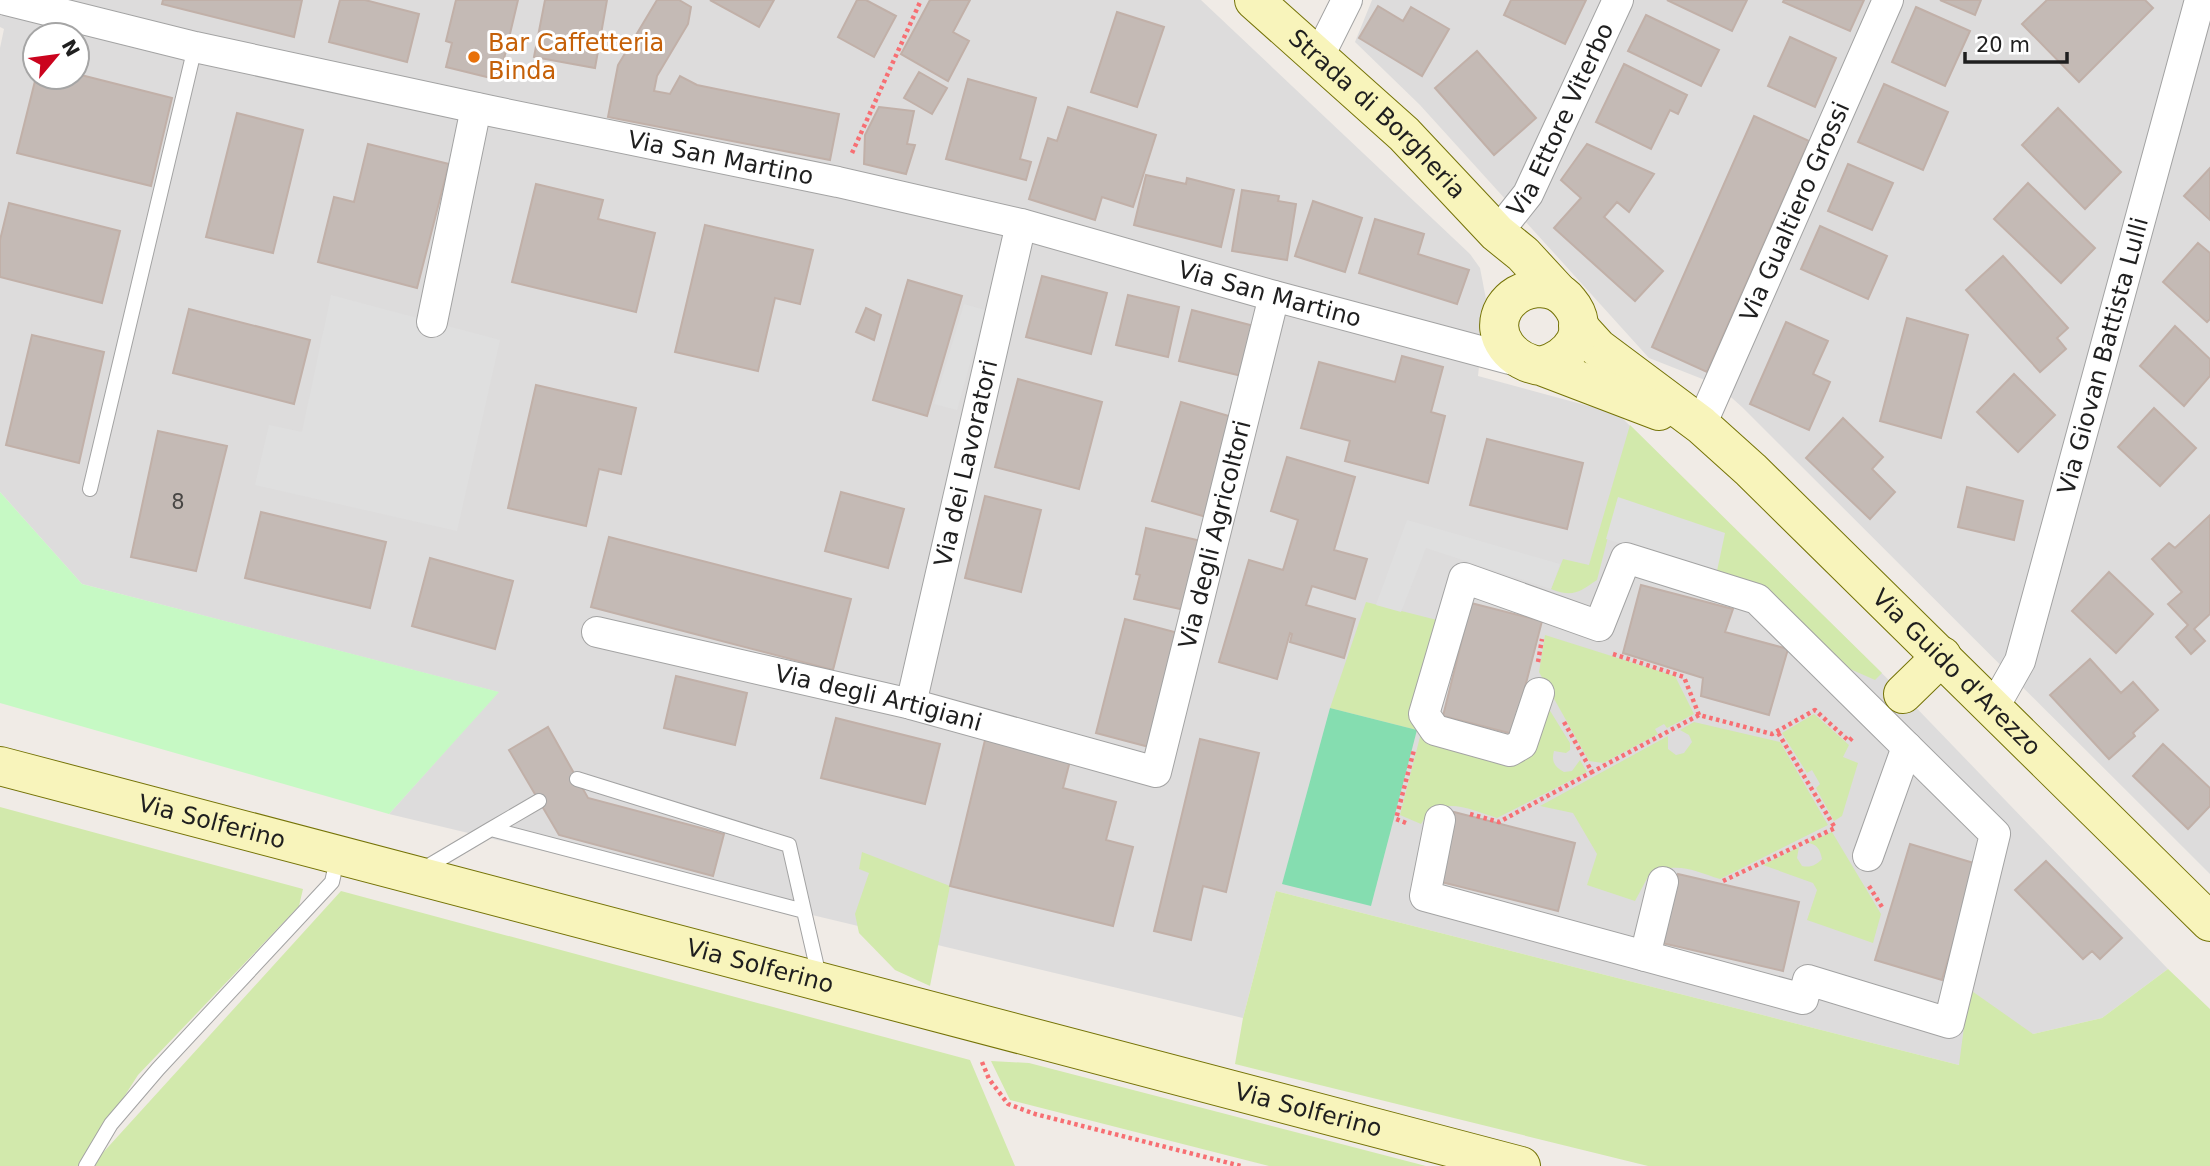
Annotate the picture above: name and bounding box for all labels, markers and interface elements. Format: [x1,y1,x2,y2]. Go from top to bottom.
street label: Via Ettore Viterbo [1502,18,1619,222]
north arrow [21,21,91,91]
scale bar [1965,21,2066,65]
street label: Strada di Borgheria [1283,24,1471,205]
place label: Bar Caffetteria Binda [488,29,664,85]
text: 20 m [1976,33,2030,57]
text: N [57,35,84,60]
marker: Bar Caffetteria Binda [466,49,482,65]
street label: Via Gualtiero Grossi [1734,98,1855,326]
street label: Via San Martino [625,125,816,191]
street label: Via Giovan Battista Lulli [2052,214,2154,498]
street label: Via San Martino [1175,255,1365,333]
street label: Via dei Lavoratori [929,357,1003,569]
street label: Via degli Agricoltori [1173,417,1257,652]
house number: 8 [171,490,185,514]
street label: Via Guido d'Arezzo [1866,583,2047,761]
street label: Via degli Artigiani [772,659,985,737]
street label: Via Solferino [135,789,288,854]
street label: Via Solferino [683,933,837,999]
street label: Via Solferino [1232,1077,1385,1143]

